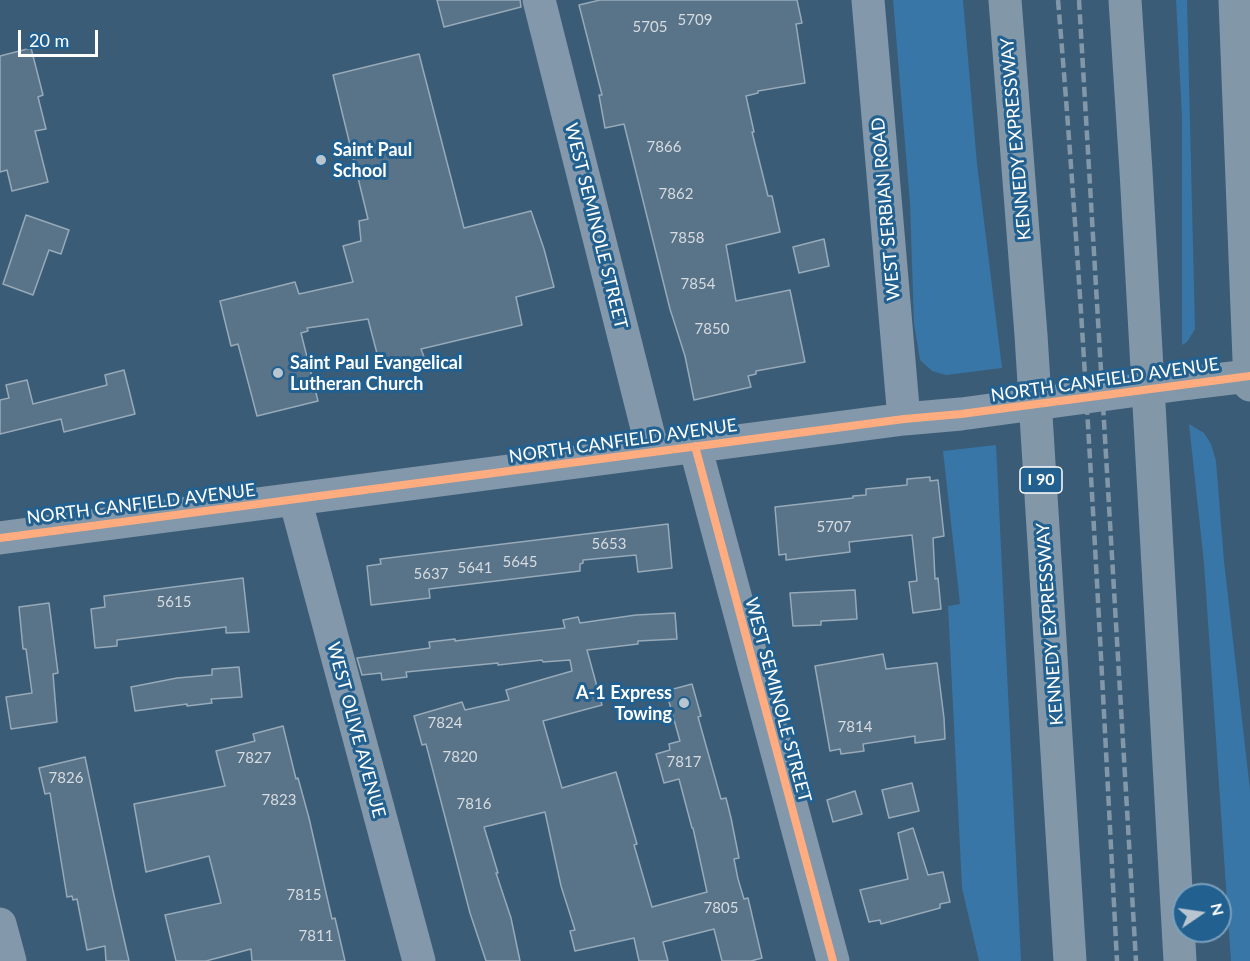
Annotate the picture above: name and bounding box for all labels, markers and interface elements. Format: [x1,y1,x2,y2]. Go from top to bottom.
house number: 5709 [678,11,712,29]
scale bar [21,18,100,56]
house number: 5705 [633,18,667,36]
text: 20 m [29,29,69,51]
street label: KENNEDY EXPRESSWAY [996,37,1036,241]
street label: WEST SERBIAN ROAD [867,117,905,301]
street label: WEST SEMINOLE STREET [560,121,632,331]
house number: 7866 [647,138,681,156]
place label: Saint Paul School [333,139,412,182]
marker: Saint Paul School [314,153,328,167]
house number: 7862 [659,185,693,203]
house number: 7858 [670,229,704,247]
house number: 7854 [681,275,715,293]
house number: 7850 [695,320,729,338]
place label: Saint Paul Evangelical Lutheran Church [290,352,462,394]
street label: NORTH CANFIELD AVENUE [989,353,1221,407]
marker: Saint Paul Evangelical Lutheran Church [271,366,285,380]
street label: NORTH CANFIELD AVENUE [507,414,739,468]
road number: I 90 [1020,467,1062,493]
street label: NORTH CANFIELD AVENUE [25,479,257,529]
house number: 5707 [817,518,851,536]
street label: KENNEDY EXPRESSWAY [1032,522,1068,726]
house number: 5653 [592,535,626,553]
house number: 5645 [503,553,537,571]
house number: 5641 [458,559,492,577]
house number: 5637 [414,565,448,583]
house number: 5615 [157,593,191,611]
street label: WEST SEMINOLE STREET [740,595,816,805]
street label: WEST OLIVE AVENUE [322,640,390,820]
place label: A-1 Express Towing [576,682,672,724]
marker: A-1 Express Towing [677,696,691,710]
house number: 7824 [428,714,462,732]
house number: 7814 [838,718,872,736]
house number: 7820 [443,748,477,766]
house number: 7827 [237,749,271,767]
house number: 7817 [667,753,701,771]
house number: 7826 [49,769,83,787]
house number: 7823 [262,791,296,809]
house number: 7816 [457,795,491,813]
north arrow [1172,883,1232,943]
house number: 7815 [287,886,321,904]
house number: 7805 [704,899,738,917]
text: N [1207,901,1229,917]
house number: 7811 [299,927,333,945]

